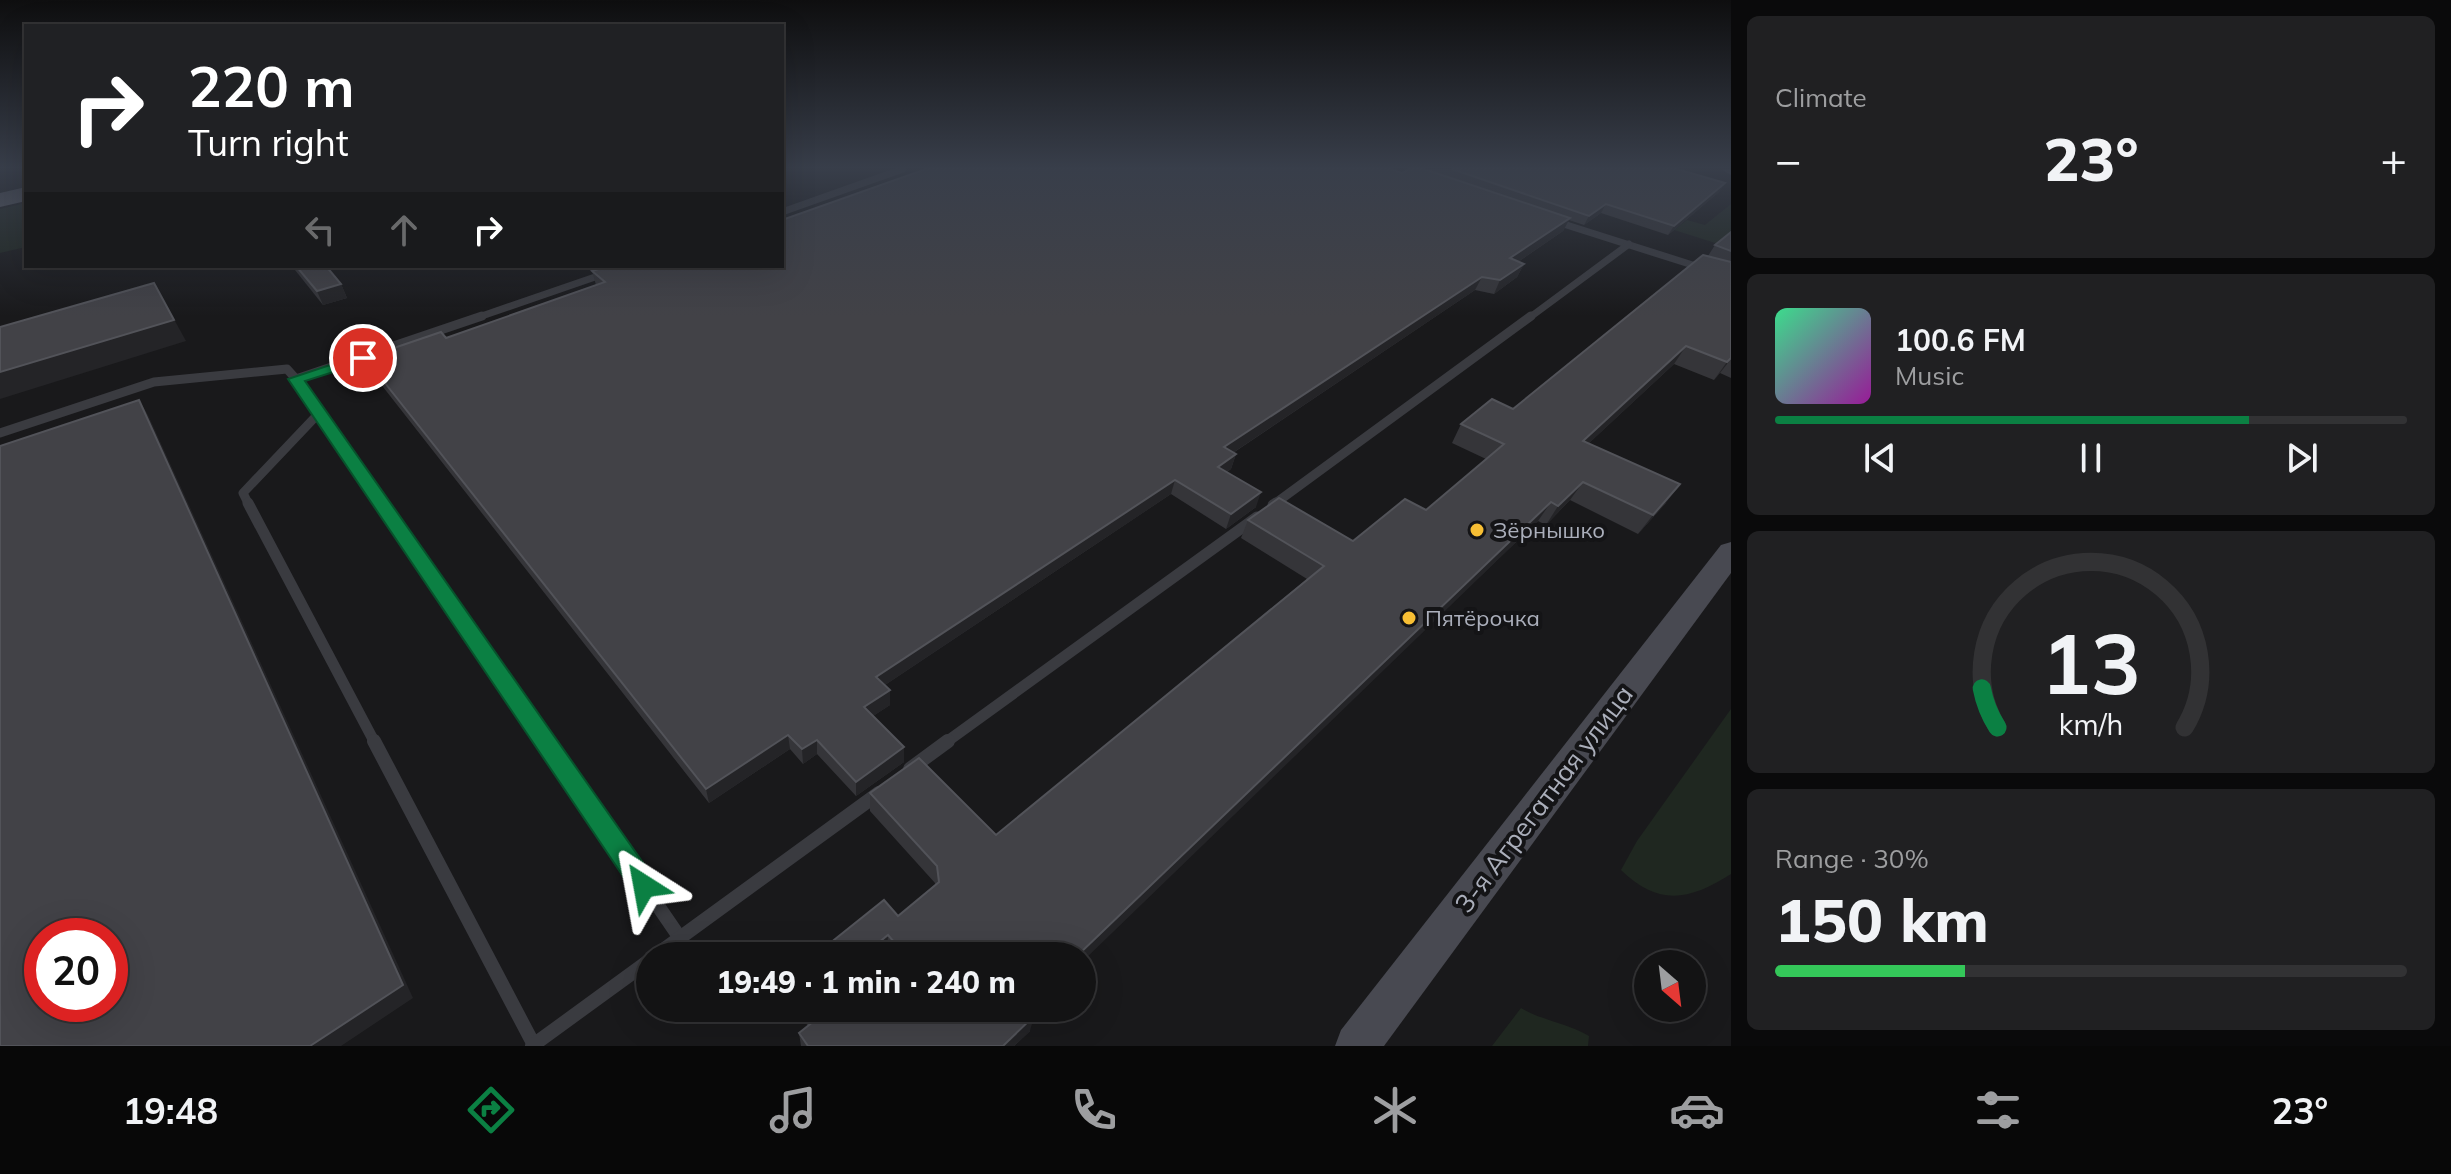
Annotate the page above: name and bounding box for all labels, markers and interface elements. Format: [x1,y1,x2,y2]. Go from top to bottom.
text: 220 m [188,51,355,121]
icon: right [56,56,160,160]
text: Climate [1775,81,1867,114]
text: Turn right [188,120,349,165]
text: 23° [2043,121,2139,196]
text: − [1775,132,1801,187]
text: + [2381,132,2407,187]
icon: left [298,208,342,252]
icon: ahead [382,208,426,252]
icon: right [466,208,510,252]
text: 100.6 FM [1895,321,2026,359]
pin [329,324,397,392]
icon: arrive [341,336,385,380]
text: Music [1895,359,1964,392]
icon: previous [1858,436,1902,480]
icon: pause [2069,436,2113,480]
icon: next [2280,436,2324,480]
place label: Зёрнышко [1493,516,1605,544]
marker: Зёрнышко [1468,521,1486,539]
place label: Пятёрочка [1425,604,1540,632]
marker: Пятёрочка [1400,609,1418,627]
text: 13 [2041,609,2141,714]
street label: 3-я Агрегатная улица [1447,678,1640,919]
text: km/h [2059,706,2123,742]
text: Range · 30% [1775,842,1929,875]
position arrow [602,844,686,928]
text: 150 km [1775,882,1989,957]
speed limit sign: 20 [24,918,128,1022]
north arrow [1634,950,1706,1022]
map controls [1634,950,1706,1022]
text: 19:49 · 1 min · 240 m [716,963,1016,1001]
icon: directions [463,1082,519,1138]
icon: music [765,1082,821,1138]
icon: phone [1066,1082,1122,1138]
icon: climate [1367,1082,1423,1138]
icon: car [1669,1082,1725,1138]
icon: filters [1970,1082,2026,1138]
text: 19:48 [123,1088,218,1133]
text: 23° [2271,1088,2328,1133]

